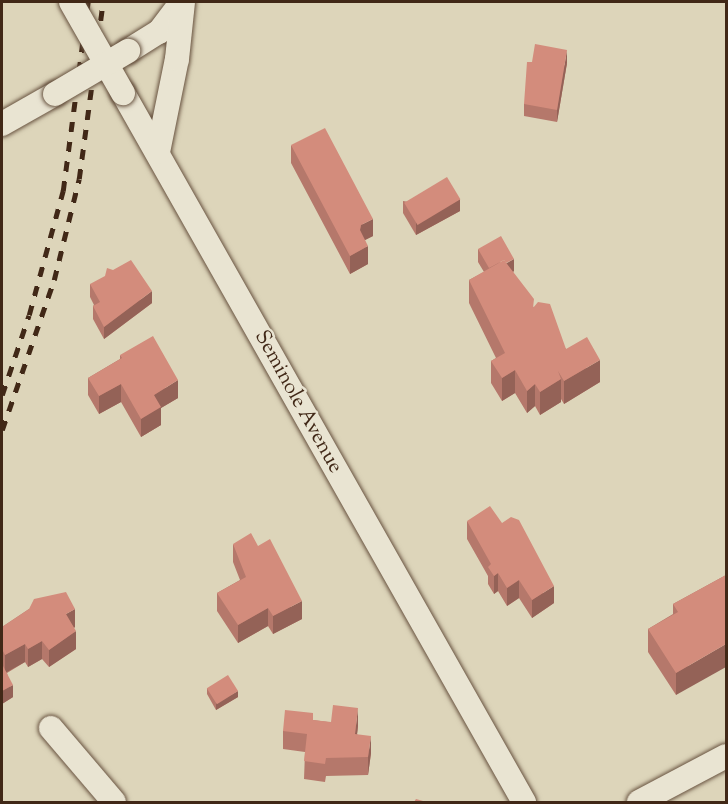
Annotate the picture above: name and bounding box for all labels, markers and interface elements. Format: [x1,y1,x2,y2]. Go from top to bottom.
street label: Seminole Avenue [248,326,348,478]

